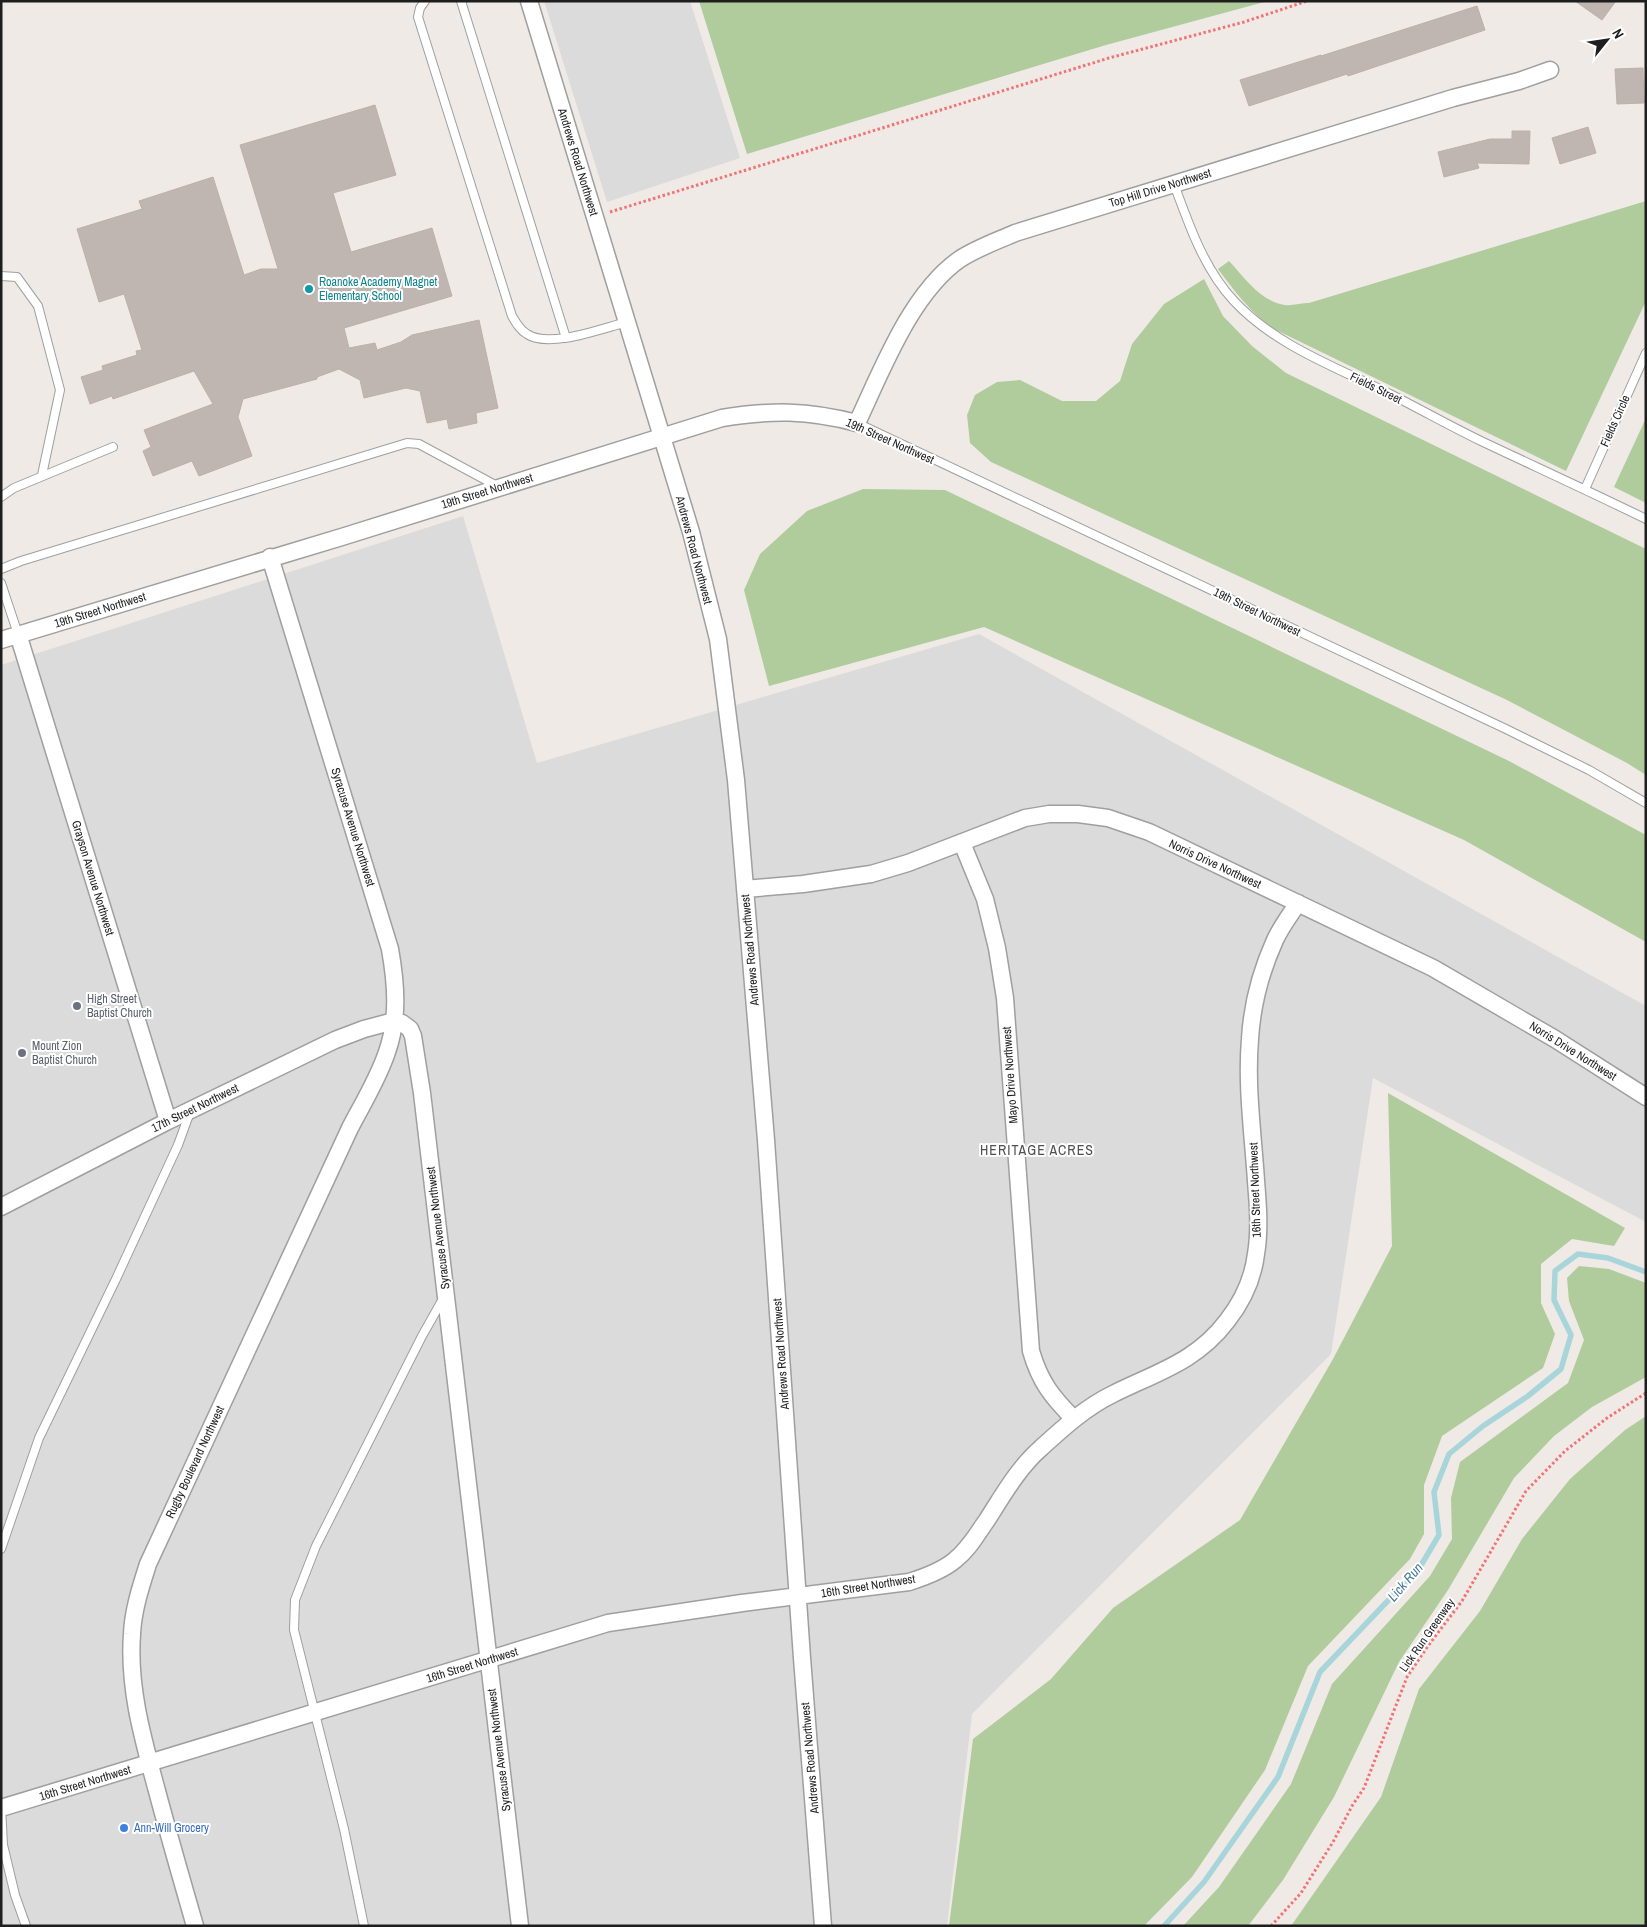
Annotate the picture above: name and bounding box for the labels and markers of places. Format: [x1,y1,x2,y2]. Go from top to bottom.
place label: Roanoke Academy Magnet Elementary School [319,274,437,304]
marker: Roanoke Academy Magnet Elementary School [303,283,315,295]
place label: High Street Baptist Church [87,991,152,1021]
marker: High Street Baptist Church [71,1000,83,1012]
place label: Mount Zion Baptist Church [32,1038,97,1068]
marker: Mount Zion Baptist Church [16,1047,28,1059]
place label: Ann-Will Grocery [133,1820,209,1836]
marker: Ann-Will Grocery [118,1822,130,1834]

